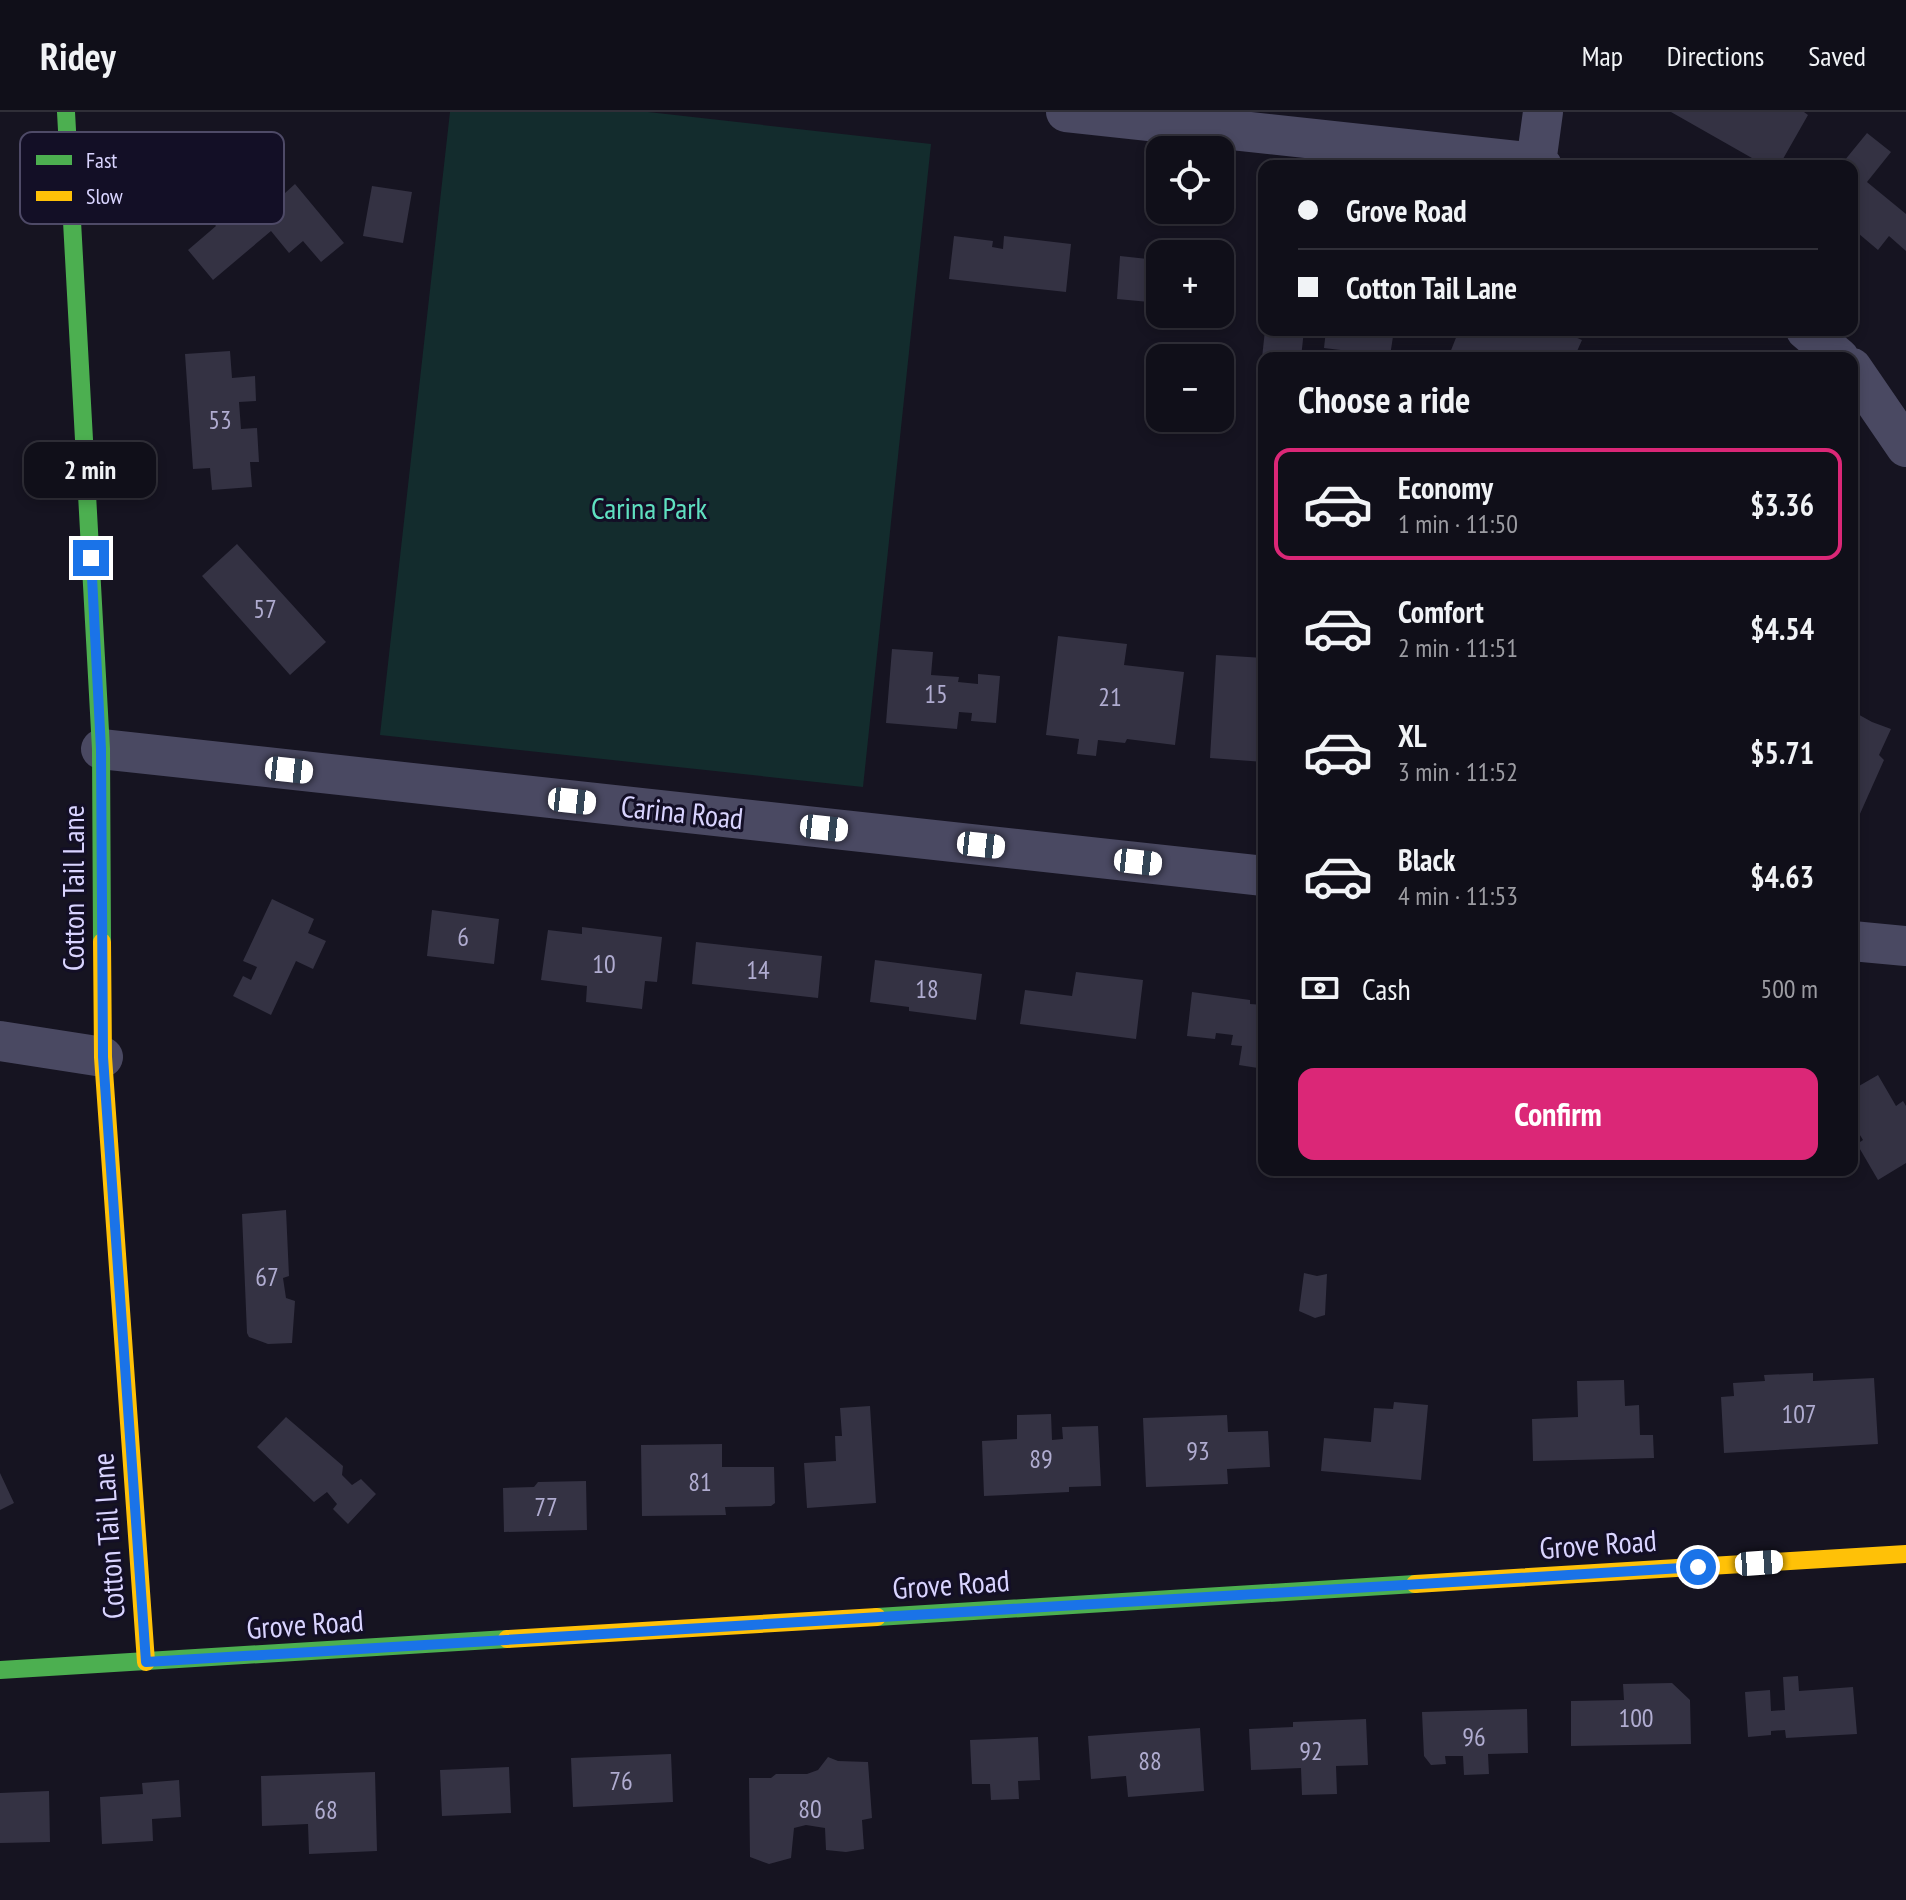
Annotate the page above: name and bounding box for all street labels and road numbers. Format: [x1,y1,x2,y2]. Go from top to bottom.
street label: Carina Road [619,786,745,837]
street label: Cotton Tail Lane [53,805,92,971]
street label: Cotton Tail Lane [82,1452,133,1620]
street label: Grove Road [1538,1520,1658,1567]
street label: Grove Road [891,1560,1011,1607]
street label: Grove Road [245,1600,365,1647]

